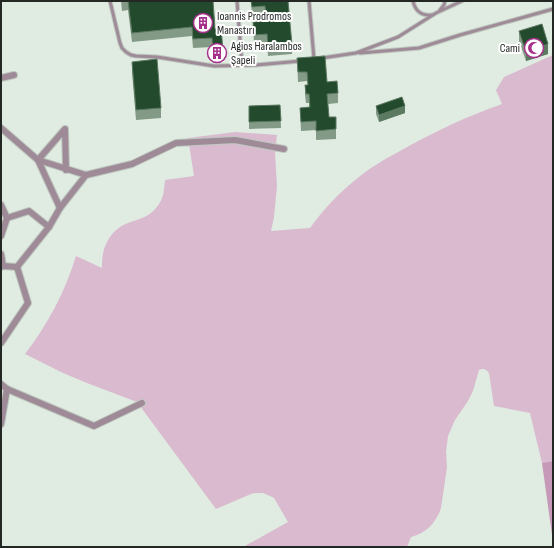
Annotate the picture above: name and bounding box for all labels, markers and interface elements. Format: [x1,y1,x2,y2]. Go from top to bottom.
place label: Ioannis Prodromos Manastırı [217,9,291,38]
building icon: Ioannis Prodromos Manastırı [192,12,214,34]
mosque icon: Cami [523,37,545,59]
place label: Agios Haralambos Şapeli [230,39,302,68]
place label: Cami [500,41,520,56]
building icon: Agios Haralambos Şapeli [206,42,228,64]

